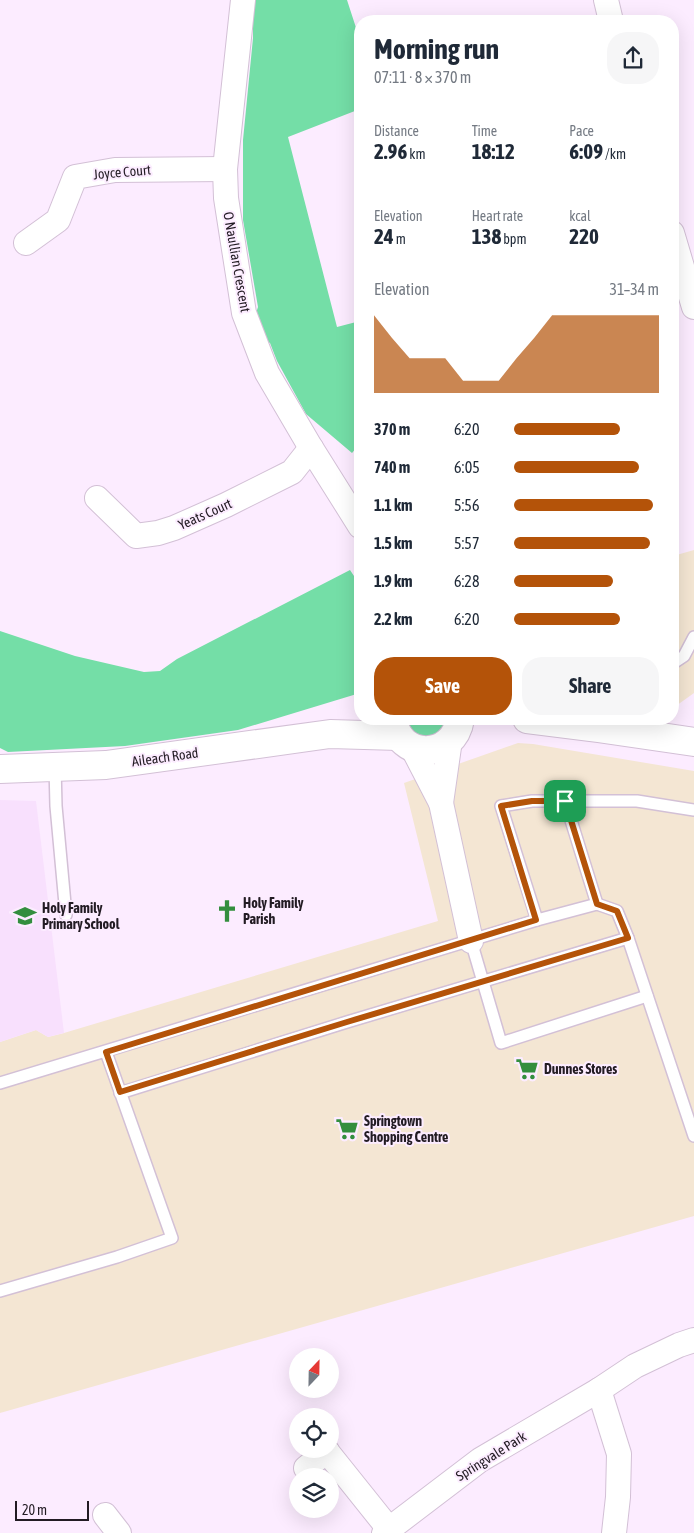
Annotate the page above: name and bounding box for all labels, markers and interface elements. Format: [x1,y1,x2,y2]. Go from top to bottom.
button: share [607,32,659,84]
text: Morning run [374,33,499,65]
text: 07:11 · 8 × 370 m [374,68,471,86]
text: Distance [374,123,419,139]
text: Time [472,123,497,139]
text: Pace [569,123,594,139]
text: 2.96 [374,139,407,163]
text: 18:12 [472,139,515,163]
text: 6:09 [569,139,603,163]
text: km [407,146,426,162]
text: /km [603,146,626,162]
street label: Joyce Court [93,162,151,182]
text: Elevation [374,208,423,224]
text: Heart rate [472,208,523,224]
text: kcal [569,208,591,224]
street label: O Naullian Crescent [220,211,254,313]
text: 24 [374,224,394,248]
text: 138 [472,224,501,248]
text: 220 [569,224,599,248]
text: m [394,231,406,247]
text: bpm [501,231,527,247]
text: Elevation [374,280,429,298]
text: 31–34 m [610,280,659,298]
text: 370 m [374,420,410,438]
text: 6:20 [454,420,479,438]
text: 740 m [374,458,410,476]
text: 6:05 [454,458,480,476]
street label: Yeats Court [176,495,234,533]
text: 1.1 km [374,496,413,514]
text: 5:56 [454,496,479,514]
text: 1.5 km [374,534,413,552]
text: 5:57 [454,534,479,552]
text: 1.9 km [374,572,413,590]
text: 6:28 [454,572,479,590]
text: 2.2 km [374,610,413,628]
text: 6:20 [454,610,479,628]
button: Save [374,657,512,715]
button: Share [522,657,659,715]
street label: Aileach Road [131,744,199,770]
pin [544,780,586,822]
icon: arrive [551,787,579,815]
place label: Holy Family Parish [243,895,304,927]
church icon: Holy Family Parish [214,898,240,924]
place label: Holy Family Primary School [42,900,120,932]
school or university icon: Holy Family Primary School [12,903,38,929]
supermarket icon: Dunnes Stores [514,1056,540,1082]
place label: Dunnes Stores [544,1061,617,1077]
place label: Springtown Shopping Centre [364,1113,448,1145]
supermarket icon: Springtown Shopping Centre [334,1116,360,1142]
north arrow [289,1348,339,1398]
map controls [289,1348,339,1518]
button: locate [289,1408,339,1458]
street label: Springvale Park [453,1428,529,1484]
button: layers [289,1468,339,1518]
scale bar [15,1498,89,1521]
text: 20 m [22,1502,47,1518]

